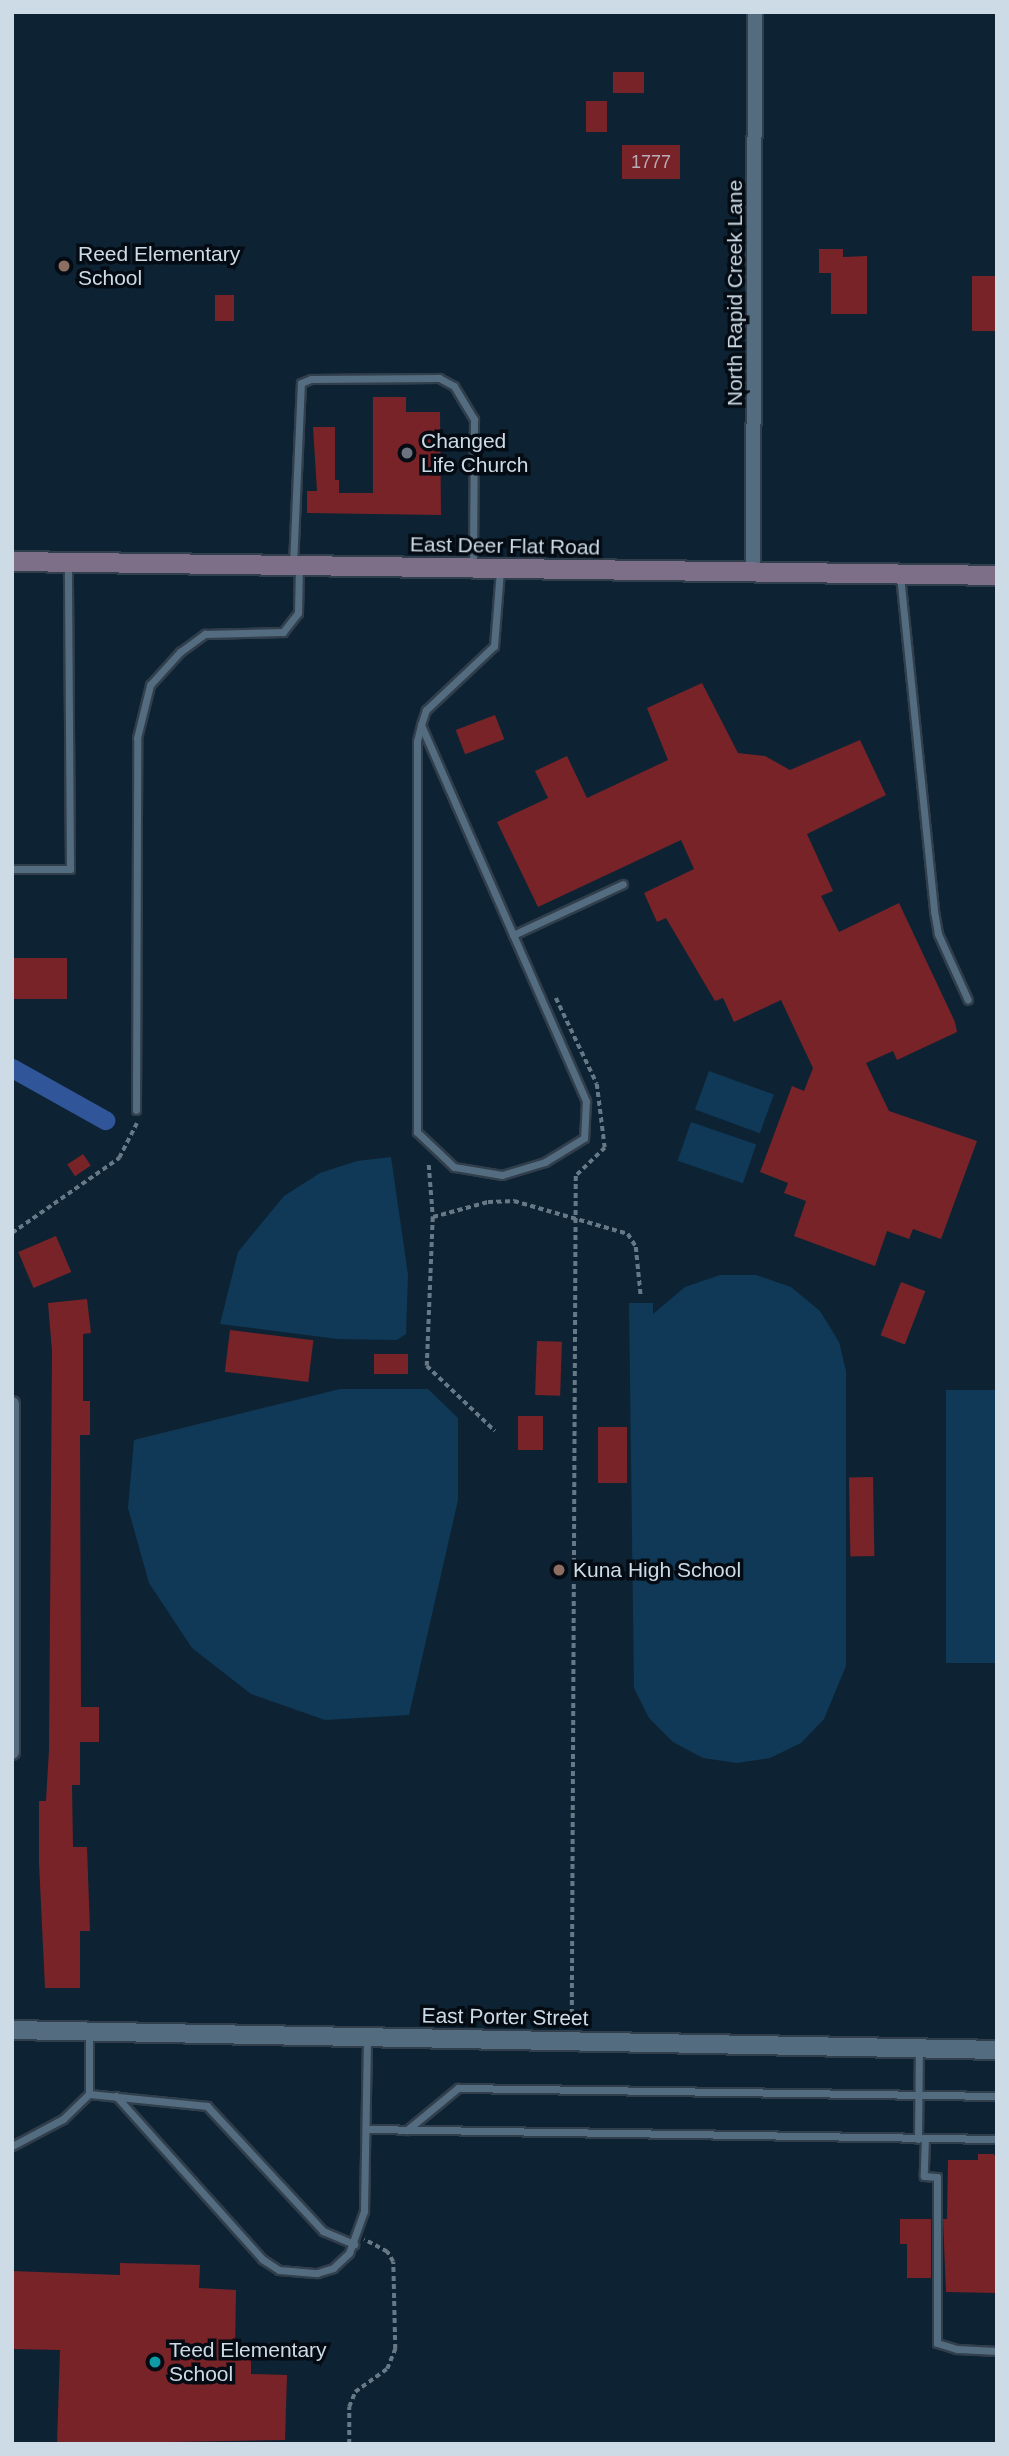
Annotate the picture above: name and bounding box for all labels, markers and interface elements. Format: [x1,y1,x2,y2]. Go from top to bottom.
house number: 1777 [631,151,671,173]
street label: North Rapid Creek Lane [722,180,748,406]
place label: Reed Elementary School [78,241,240,291]
marker: Reed Elementary School [56,258,72,274]
place label: Changed Life Church [421,428,528,478]
marker: Changed Life Church [399,445,415,461]
street label: East Deer Flat Road [410,532,600,560]
place label: Kuna High School [573,1557,741,1583]
marker: Kuna High School [551,1562,567,1578]
street label: East Porter Street [421,2003,589,2031]
place label: Teed Elementary School [169,2337,327,2387]
marker: Teed Elementary School [147,2354,163,2370]

